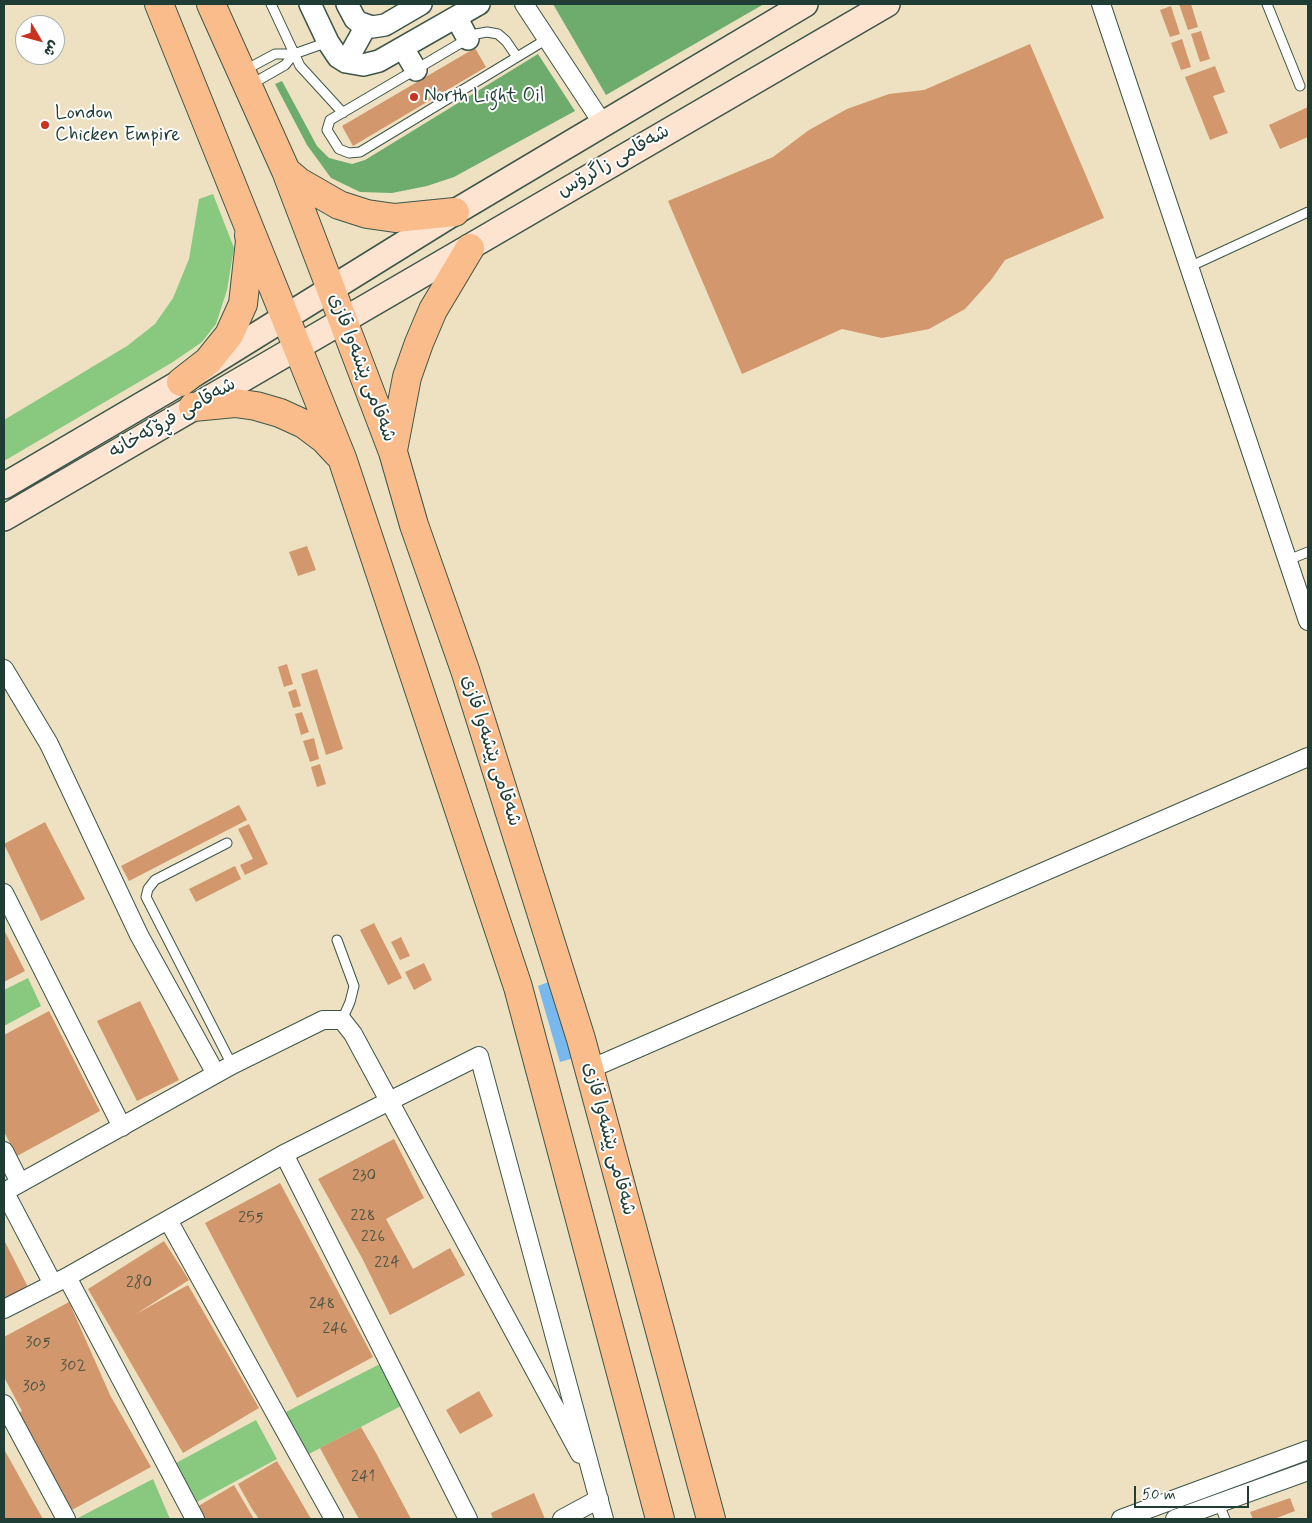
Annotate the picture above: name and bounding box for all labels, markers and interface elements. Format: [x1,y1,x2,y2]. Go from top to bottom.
north arrow [15,15,65,65]
text: ش [39,37,63,60]
place label: North Light Oil [424,86,544,108]
marker: North Light Oil [408,91,420,103]
place label: London Chicken Empire [55,103,180,147]
marker: London Chicken Empire [39,119,51,131]
street label: شەقامی زاگرۆس [554,121,674,203]
street label: شەقامی پێشەوا قازی [322,290,400,446]
street label: شەقامی فڕۆکەخانە [106,373,240,465]
street label: شەقامی پێشەوا قازی [455,673,525,829]
street label: شەقامی پێشەوا قازی [577,1060,639,1218]
house number: 230 [352,1167,376,1187]
house number: 228 [351,1207,375,1227]
house number: 255 [238,1209,264,1229]
house number: 226 [361,1228,385,1248]
house number: 224 [374,1254,400,1274]
house number: 280 [126,1274,152,1294]
house number: 248 [309,1295,335,1315]
house number: 246 [322,1320,348,1340]
house number: 305 [25,1334,51,1354]
house number: 302 [60,1357,86,1377]
house number: 303 [23,1378,45,1398]
house number: 241 [351,1468,375,1488]
scale bar [1137,1476,1252,1508]
text: 50 m [1142,1485,1176,1505]

